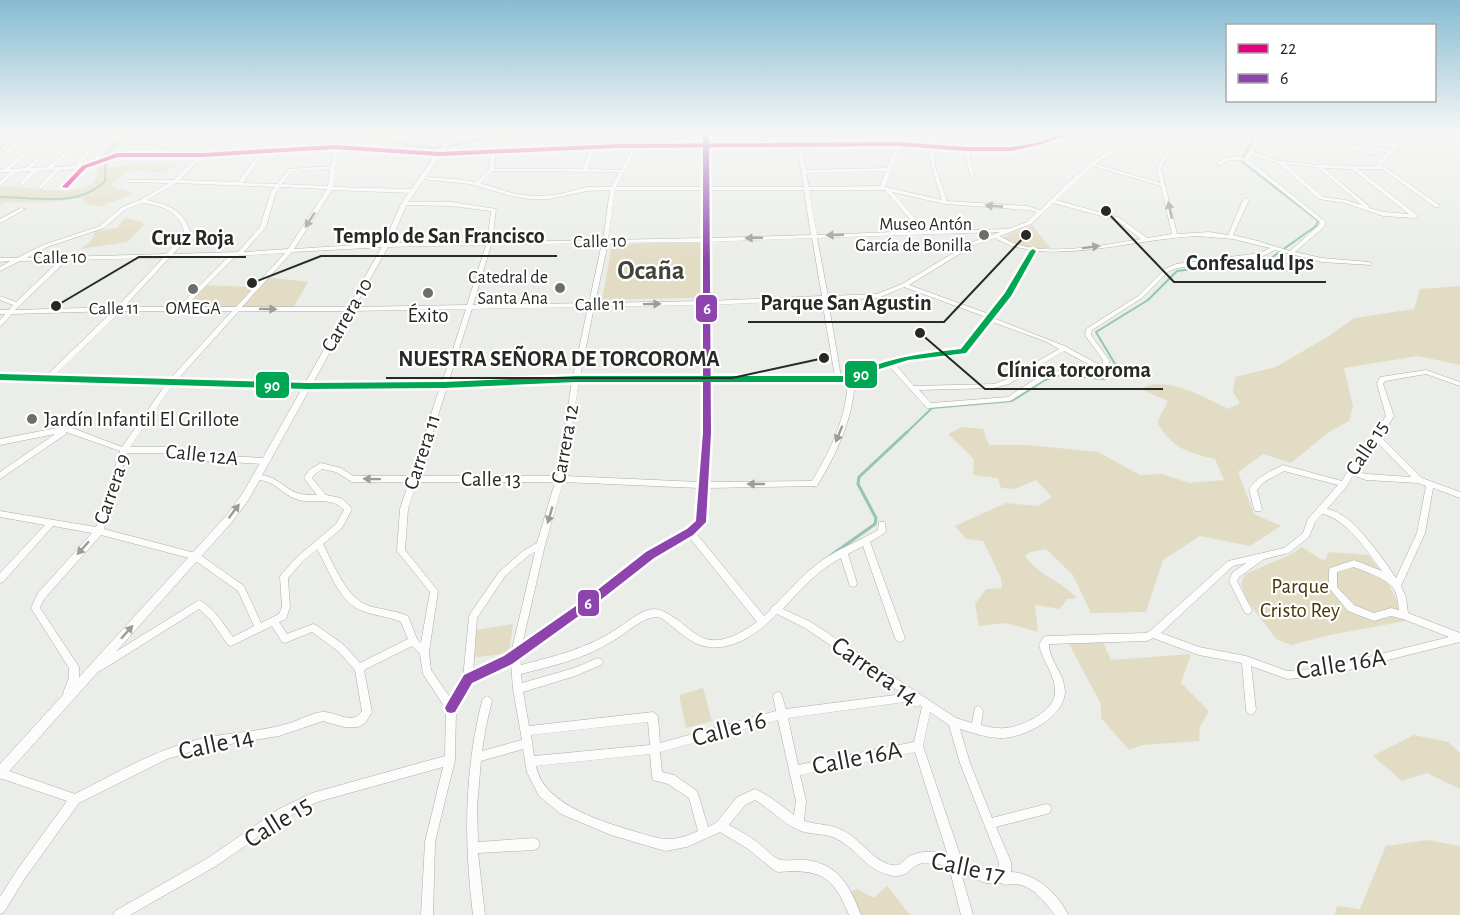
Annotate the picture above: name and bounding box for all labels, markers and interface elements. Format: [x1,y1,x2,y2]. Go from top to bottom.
legend [1226,24,1436,102]
text: 22 [1280,40,1296,58]
text: 6 [1280,70,1288,88]
one-way arrow [1165,200,1174,219]
one-way arrow [984,201,1003,211]
one-way arrow [305,212,316,228]
callout: Templo de San Francisco [321,216,557,256]
place label: Museo Antón García de Bonilla [855,216,972,255]
callout: Cruz Roja [139,217,246,257]
text: Templo de San Francisco [333,225,545,247]
text: Cruz Roja [152,227,235,250]
marker: Museo Antón García de Bonilla [977,228,991,242]
one-way arrow [825,230,844,239]
street label: Calle 10 [573,233,627,251]
one-way arrow [744,233,763,242]
one-way arrow [1081,242,1100,251]
callout: Confesalud Ips [1174,242,1326,282]
street label: Calle 10 [33,249,87,267]
text: Confesalud Ips [1186,252,1314,274]
district label: Ocaña [617,257,685,284]
place label: Catedral de Santa Ana [468,269,548,308]
street label: Carrera 10 [317,274,377,356]
marker: Catedral de Santa Ana [553,281,567,295]
marker: OMEGA [186,282,200,296]
callout: Parque San Agustin [748,282,944,322]
marker: Éxito [421,286,435,300]
text: Parque San Agustin [760,292,932,314]
line badge: 6 [695,294,718,323]
street label: Calle 11 [575,296,625,314]
one-way arrow [643,299,662,309]
street label: Calle 11 [89,300,139,318]
place label: OMEGA [165,300,221,318]
text: 6 [703,301,711,317]
place label: Éxito [407,303,449,326]
one-way arrow [259,304,278,314]
callout: NUESTRA SEÑORA DE TORCOROMA [386,338,732,378]
text: NUESTRA SEÑORA DE TORCOROMA [398,345,720,370]
callout: Clínica torcoroma [985,349,1163,389]
text: Clínica torcoroma [997,359,1151,381]
line badge: 90 [844,360,878,389]
text: 90 [853,367,869,383]
line badge: 90 [255,371,290,399]
text: 90 [264,378,280,394]
street label: Carrera 12 [548,403,582,485]
place label: Jardín Infantil El Grillote [44,409,239,430]
marker: Jardín Infantil El Grillote [25,412,39,426]
street label: Carrera 11 [400,412,444,492]
street label: Calle 15 [1342,417,1392,479]
one-way arrow [834,425,844,443]
street label: Calle 12A [165,441,239,469]
street label: Carrera 9 [90,451,134,527]
street label: Calle 13 [461,469,521,490]
one-way arrow [362,474,381,484]
one-way arrow [746,479,765,489]
one-way arrow [228,504,240,519]
one-way arrow [545,506,554,524]
one-way arrow [76,541,90,556]
park label: Parque Cristo Rey [1260,576,1340,621]
line badge: 6 [577,589,600,617]
text: 6 [584,596,592,612]
one-way arrow [120,625,133,640]
street label: Carrera 14 [827,632,923,710]
street label: Calle 16A [1294,644,1388,684]
street label: Calle 16 [689,707,769,751]
street label: Calle 14 [176,723,256,765]
street label: Calle 16A [810,737,904,779]
street label: Calle 15 [240,791,316,853]
street label: Calle 17 [929,848,1007,888]

